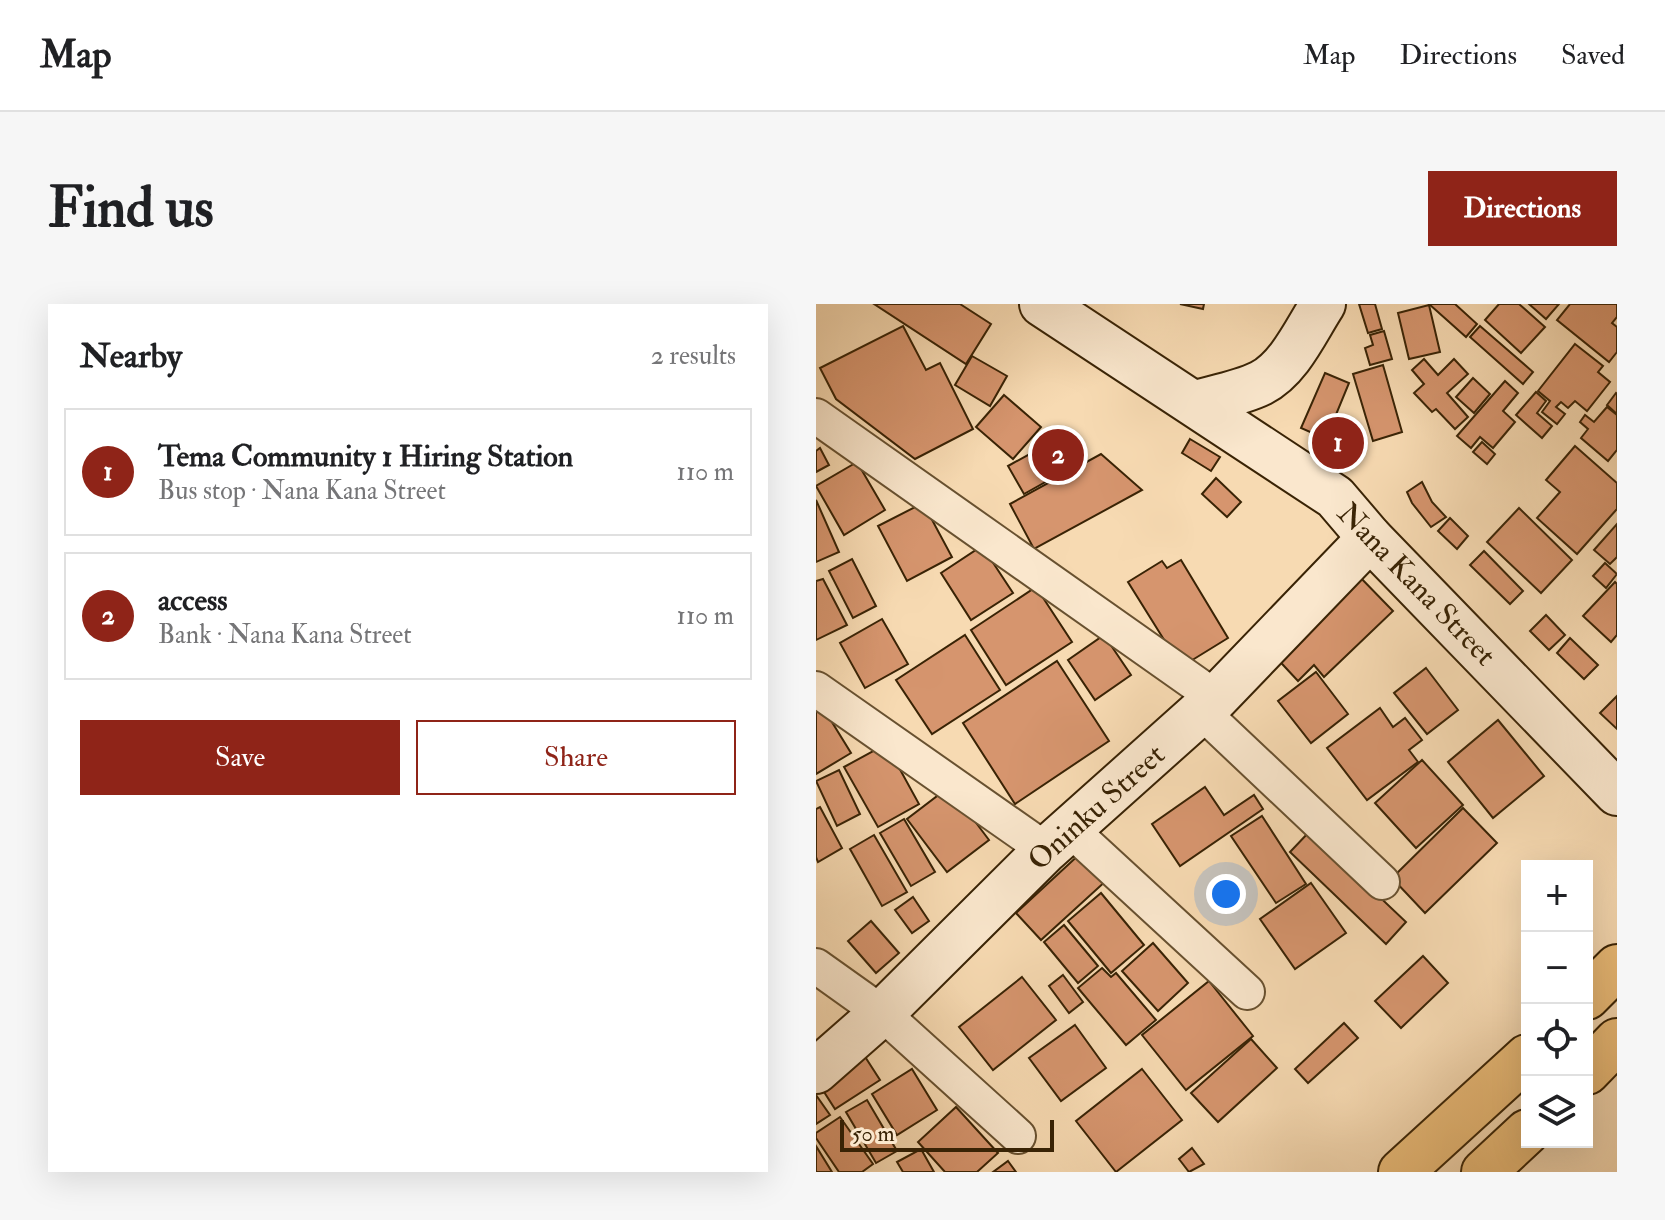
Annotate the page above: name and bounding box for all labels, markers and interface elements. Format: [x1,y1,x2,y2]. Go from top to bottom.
text: Map [40,31,111,79]
text: Map [1303,38,1356,73]
text: Directions [1400,38,1517,73]
text: Saved [1561,38,1625,73]
button: Directions [1428,171,1617,246]
text: Find us [48,173,214,244]
text: Nearby [80,335,182,378]
text: 2 results [651,340,736,372]
pin: 1 [1312,413,1364,473]
pin: 2 [1032,425,1084,485]
text: Tema Community 1 Hiring Station [158,438,573,475]
text: 1 [103,456,113,488]
text: 110 m [677,456,734,488]
text: Bus stop · Nana Kana Street [158,475,446,507]
street label: Nana Kana Street [1330,495,1504,674]
text: access [158,582,228,619]
text: 2 [101,600,115,632]
text: 110 m [677,600,734,632]
text: Bank · Nana Kana Street [158,619,412,651]
button: Save [80,720,400,795]
button: Share [416,720,736,795]
street label: Oninku Street [1020,736,1173,879]
map controls [1521,860,1593,1148]
button: + [1521,860,1593,932]
your location [1206,874,1246,914]
button: − [1521,932,1593,1004]
button: locate [1521,1004,1593,1076]
button: layers [1521,1076,1593,1148]
scale bar [840,1116,1054,1152]
text: 50 m [852,1120,894,1148]

